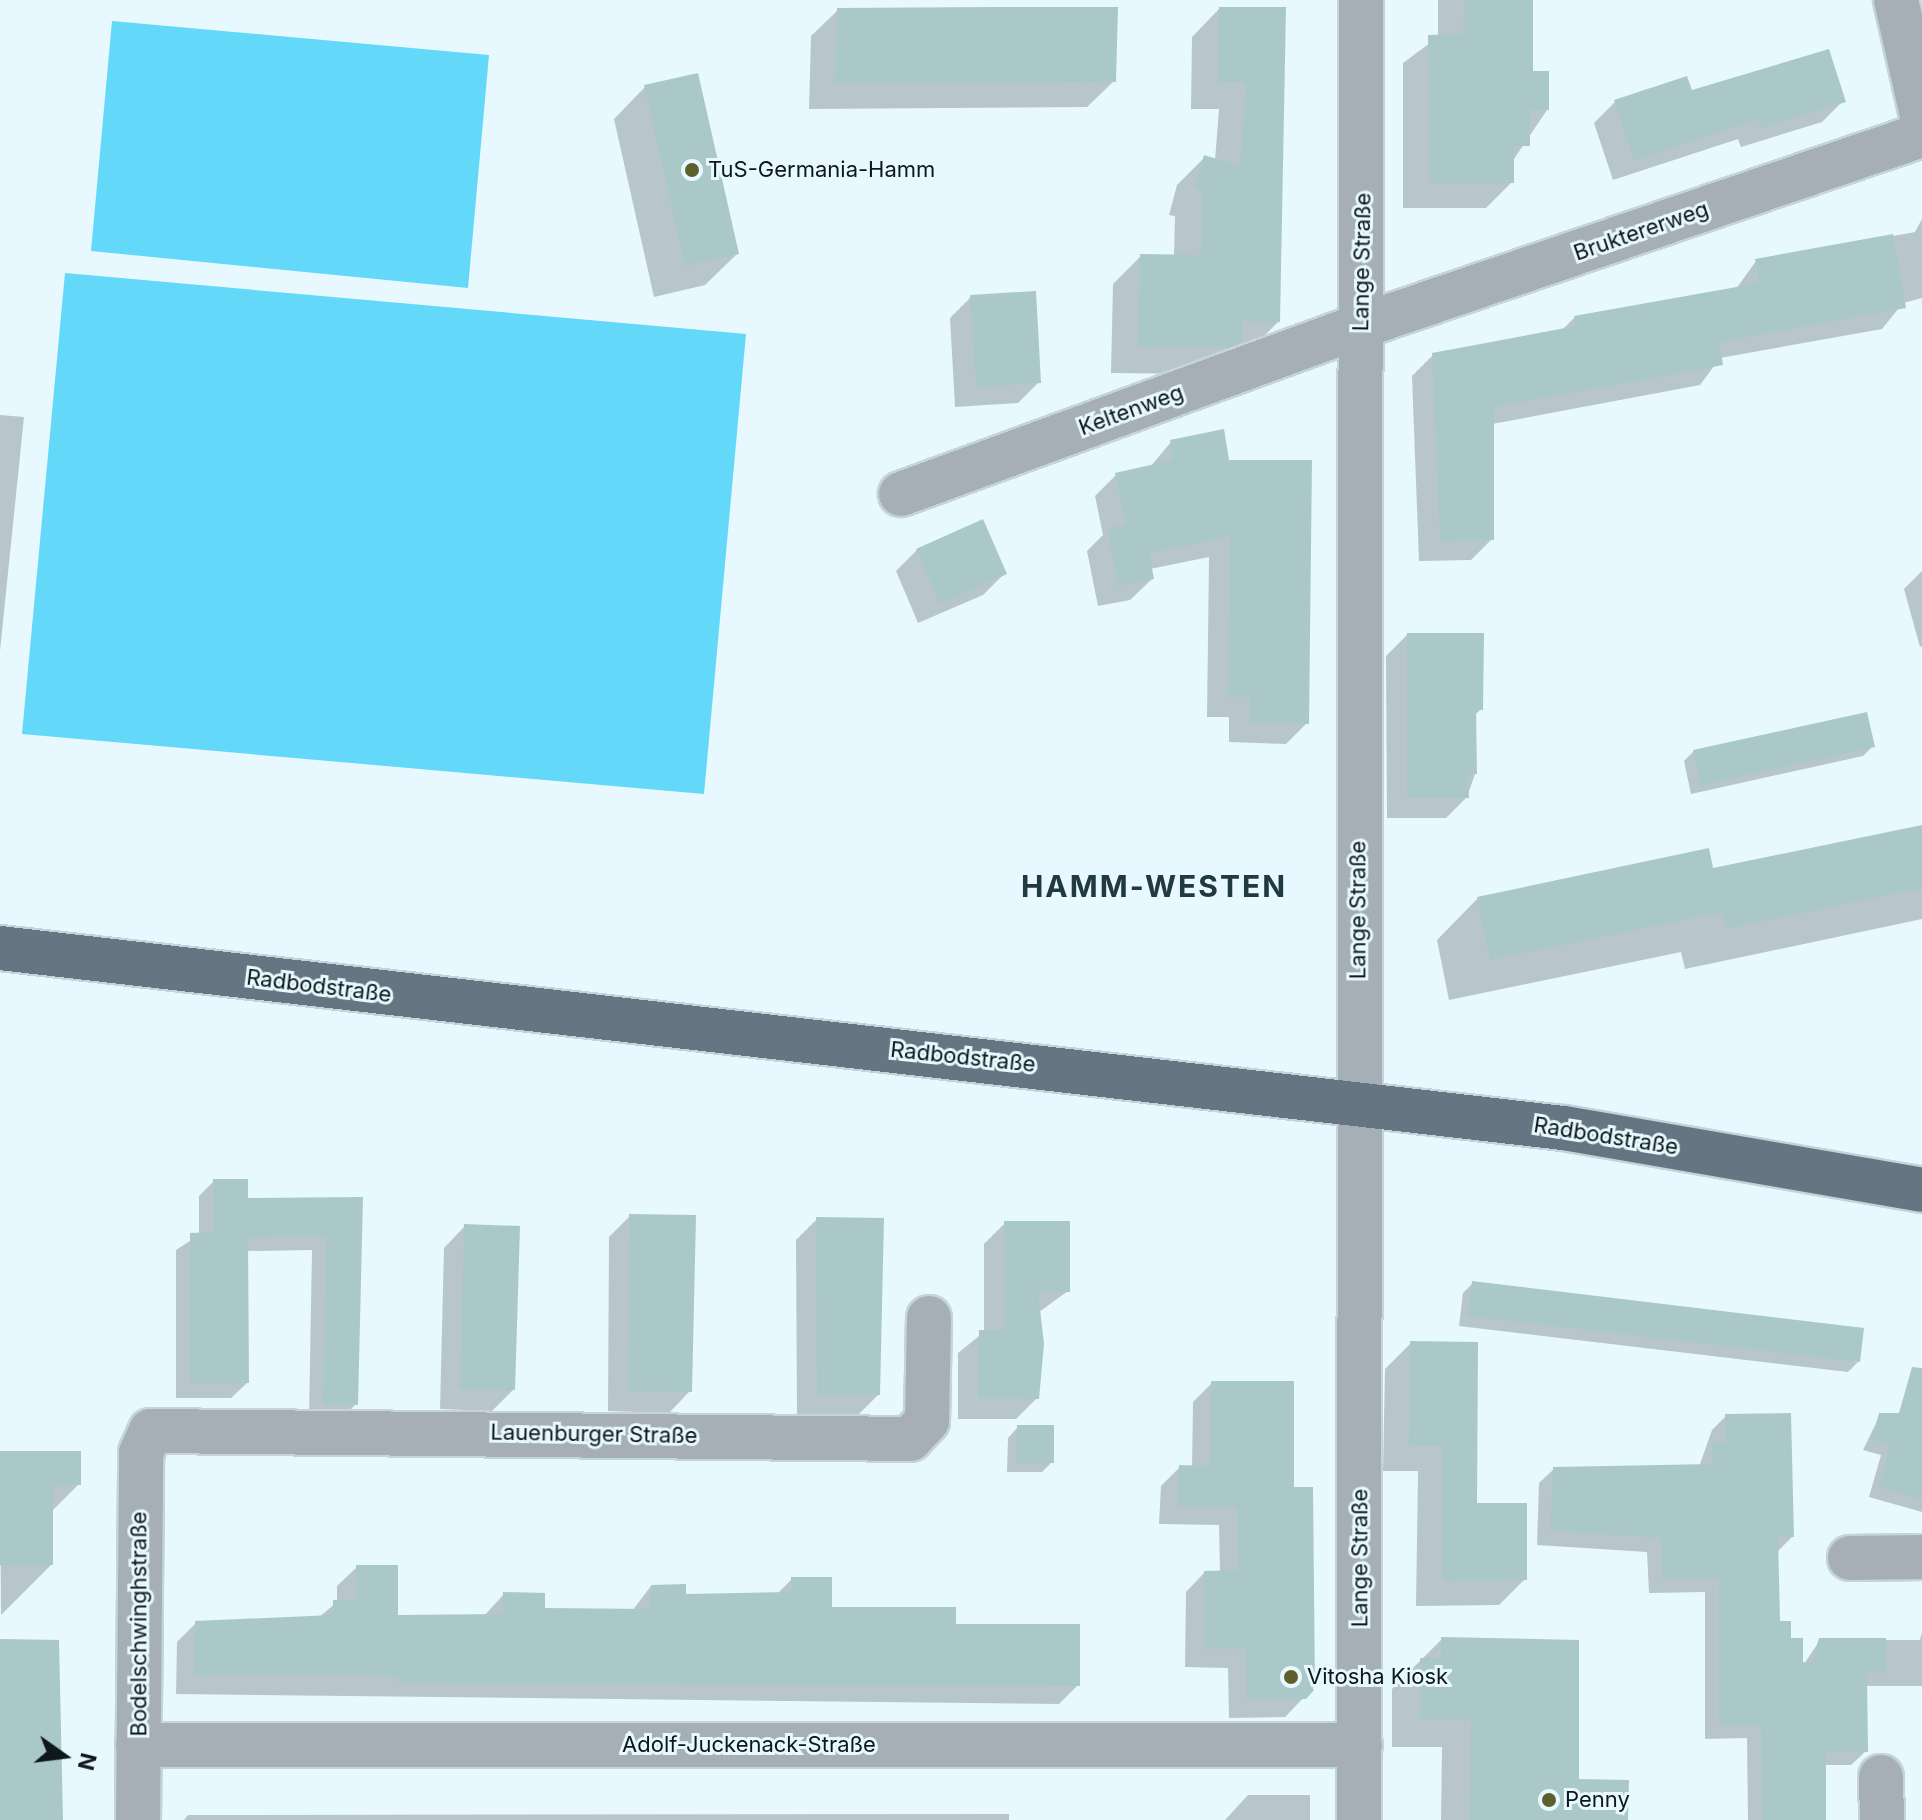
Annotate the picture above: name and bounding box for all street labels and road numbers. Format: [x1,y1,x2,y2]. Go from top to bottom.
street label: Lange Straße [1348,192,1376,332]
street label: Bruktererweg [1570,196,1712,266]
street label: Keltenweg [1075,379,1187,441]
street label: Lange Straße [1345,841,1371,979]
street label: Radbodstraße [245,964,393,1008]
street label: Radbodstraße [889,1036,1037,1078]
street label: Radbodstraße [1532,1112,1680,1160]
street label: Lauenburger Straße [490,1419,698,1449]
street label: Lange Straße [1347,1489,1373,1627]
street label: Bodelschwinghstraße [126,1511,152,1737]
street label: Adolf-Juckenack-Straße [622,1732,876,1758]

